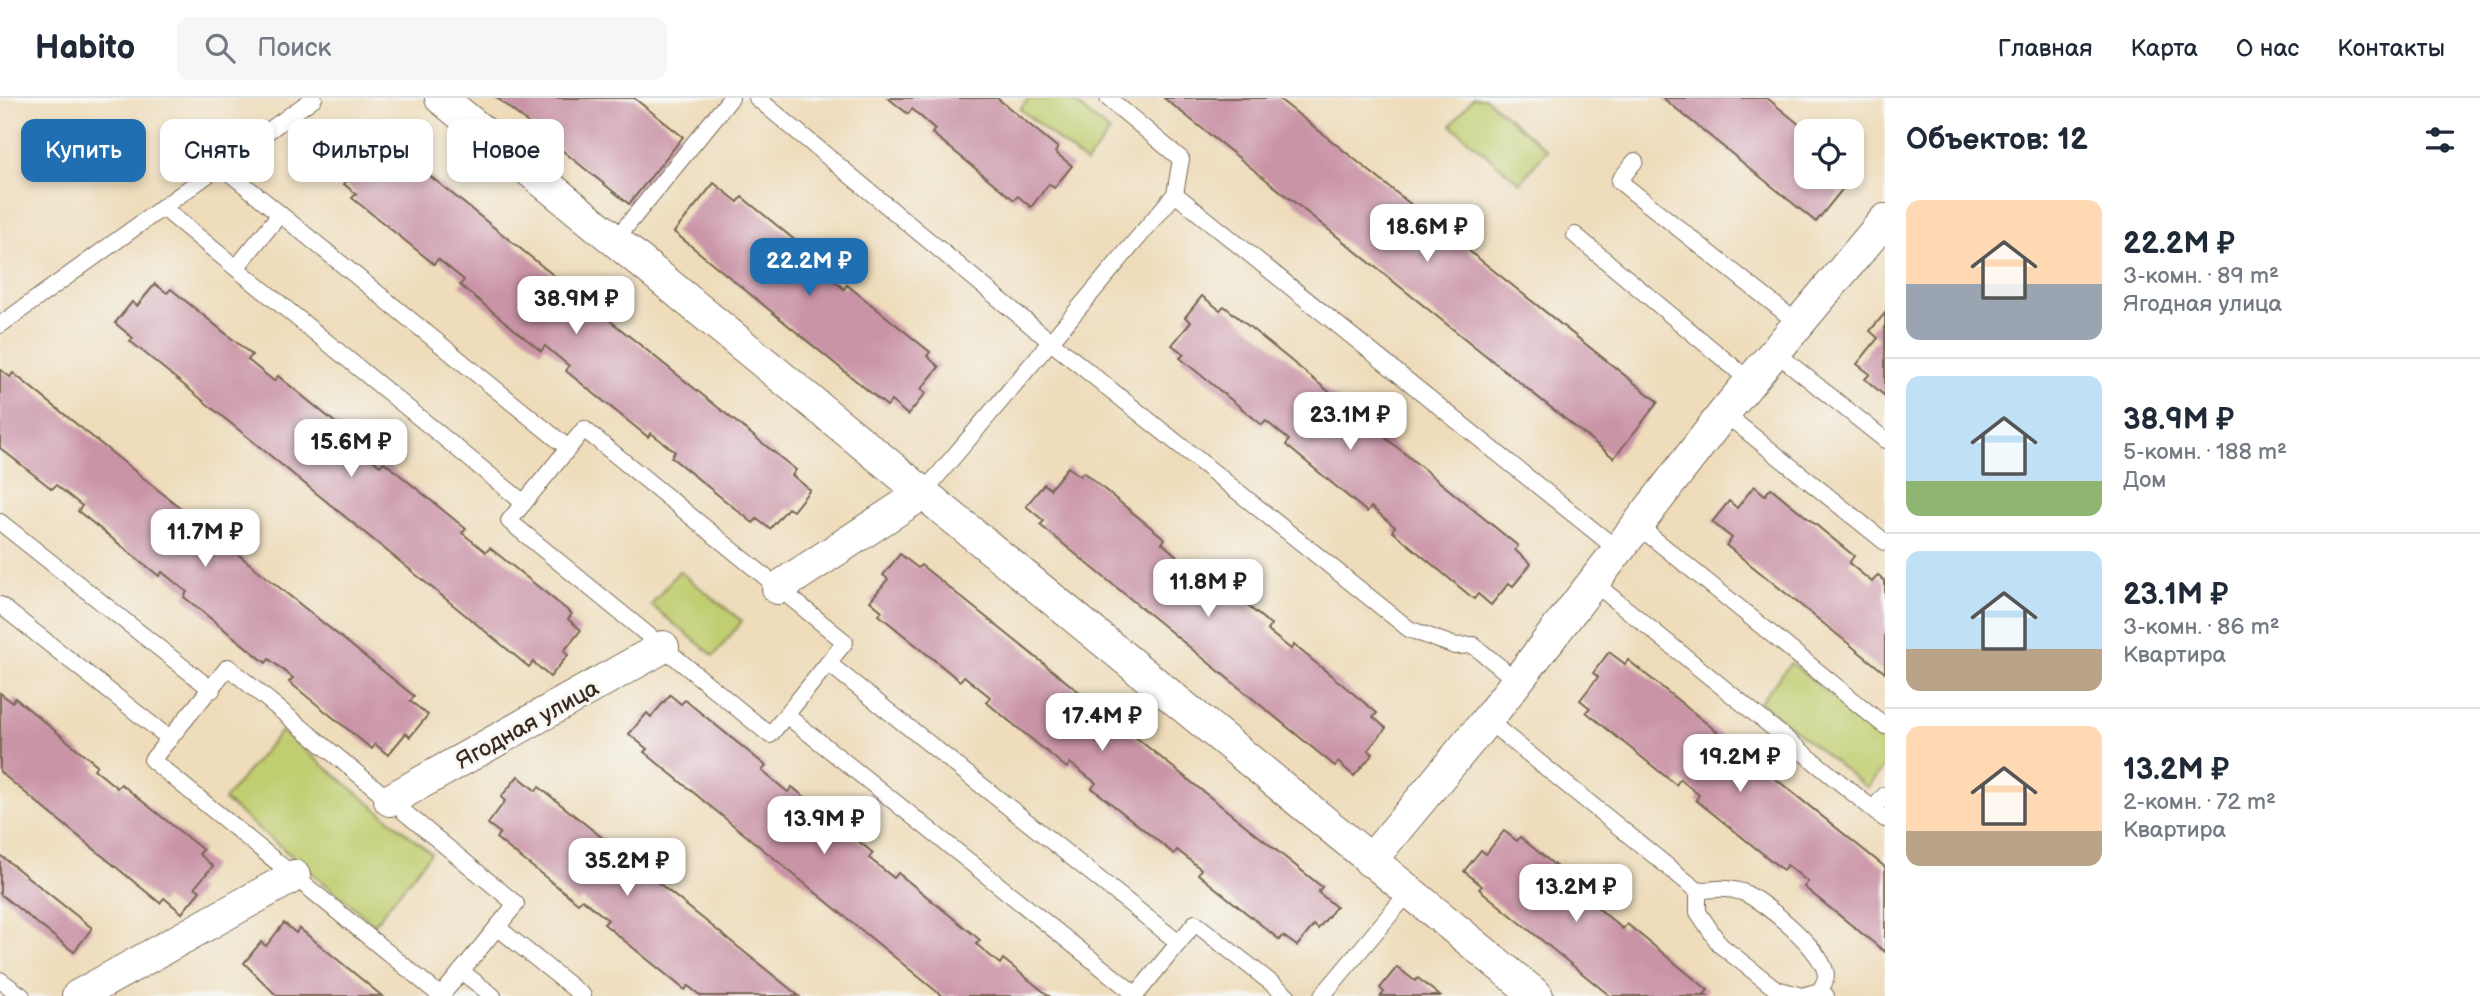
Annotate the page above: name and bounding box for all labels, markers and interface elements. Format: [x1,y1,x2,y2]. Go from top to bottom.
search box [177,17,667,80]
text: Habito [35,28,135,68]
icon: search [201,29,239,67]
text: Поиск [257,33,331,64]
text: Главная [1998,34,2092,63]
text: Карта [2130,34,2198,63]
text: О нас [2236,34,2299,63]
text: Контакты [2337,34,2445,63]
chip: Купить [21,119,146,182]
chip: Снять [160,119,274,182]
chip: Фильтры [288,119,433,182]
chip: Новое [447,119,564,182]
map controls [1794,119,1864,189]
button: locate [1794,119,1864,189]
icon: filters [2421,121,2459,159]
text: Объектов: 12 [1906,122,2088,158]
pin: 18.6M ₽ [1362,204,1492,264]
text: 18.6M ₽ [1386,213,1468,241]
text: 22.2M ₽ [2123,226,2235,262]
icon: home [1962,228,2046,312]
pin: 22.2M ₽ [744,238,874,298]
text: 22.2M ₽ [766,247,852,275]
text: 3-комн. · 89 m² [2123,262,2279,290]
pin: 38.9M ₽ [511,276,641,336]
text: 38.9M ₽ [533,285,619,313]
text: Ягодная улица [2123,290,2282,318]
pin: 23.1M ₽ [1285,392,1415,452]
text: 23.1M ₽ [1310,401,1390,429]
text: 38.9M ₽ [2123,402,2234,438]
icon: home [1962,404,2046,488]
pin: 15.6M ₽ [286,420,416,479]
text: 15.6M ₽ [310,428,392,456]
text: 5-комн. · 188 m² [2123,438,2287,466]
text: Дом [2123,466,2166,494]
pin: 11.7M ₽ [140,510,270,569]
text: 11.7M ₽ [167,518,243,546]
pin: 11.8M ₽ [1143,560,1273,619]
text: 11.8M ₽ [1169,568,1247,596]
text: 23.1M ₽ [2123,577,2228,613]
icon: home [1962,579,2046,663]
text: 3-комн. · 86 m² [2123,613,2280,641]
text: Квартира [2123,641,2226,669]
street label: Ягодная улица [451,674,604,776]
pin: 17.4M ₽ [1037,694,1167,753]
text: 17.4M ₽ [1062,702,1142,730]
pin: 19.2M ₽ [1675,734,1805,794]
text: 19.2M ₽ [1699,743,1781,771]
text: 13.2M ₽ [2123,752,2229,788]
icon: home [1962,754,2046,838]
text: 2-комн. · 72 m² [2123,788,2276,816]
pin: 13.9M ₽ [759,796,889,856]
text: 13.9M ₽ [783,805,865,833]
text: Квартира [2123,816,2226,844]
pin: 35.2M ₽ [562,838,692,898]
text: 35.2M ₽ [585,847,669,875]
pin: 13.2M ₽ [1511,864,1641,924]
text: 13.2M ₽ [1535,873,1617,901]

